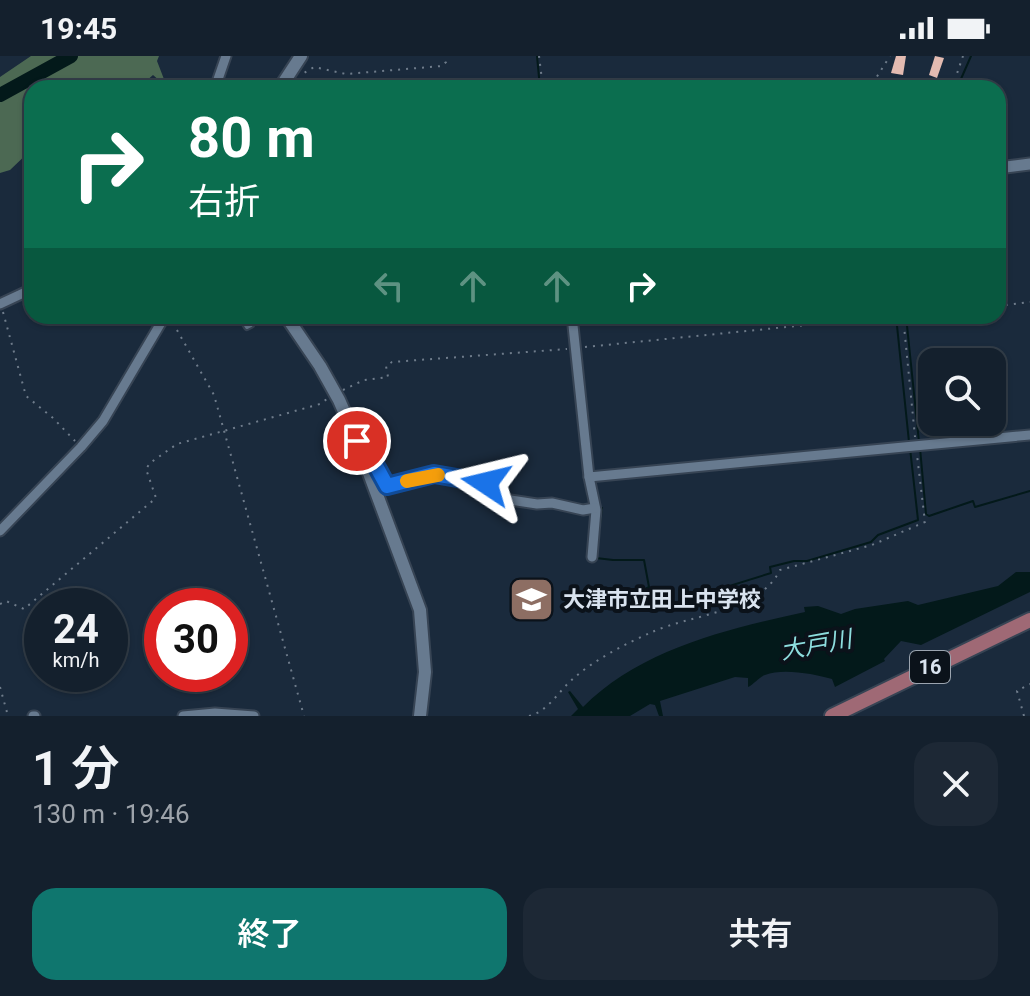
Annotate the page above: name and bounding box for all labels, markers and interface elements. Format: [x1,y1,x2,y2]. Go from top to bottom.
text: 19:45 [40,11,117,46]
text: 80 m [188,105,315,171]
icon: right [56,112,160,216]
text: 右折 [188,181,260,223]
icon: left [367,264,411,308]
icon: ahead [451,264,495,308]
icon: ahead [535,264,579,308]
icon: right [619,264,663,308]
map controls [918,348,1006,436]
button: search [918,348,1006,436]
pin [323,407,391,475]
icon: arrive [335,419,379,463]
position arrow [444,441,528,525]
school or university icon: 大津市立田上中学校 [508,575,556,623]
place label: 大津市立田上中学校 [563,587,761,612]
speed limit sign: 30 [144,588,248,692]
text: 24 [53,606,99,653]
water label: 大戸川 [778,624,857,665]
text: km/h [53,648,99,672]
road number: 16 [910,651,950,683]
text: 1 分 [32,740,119,797]
button: close [914,742,998,826]
text: 130 m · 19:46 [32,799,190,829]
button: 終了 [32,888,507,980]
button: 共有 [523,888,998,980]

